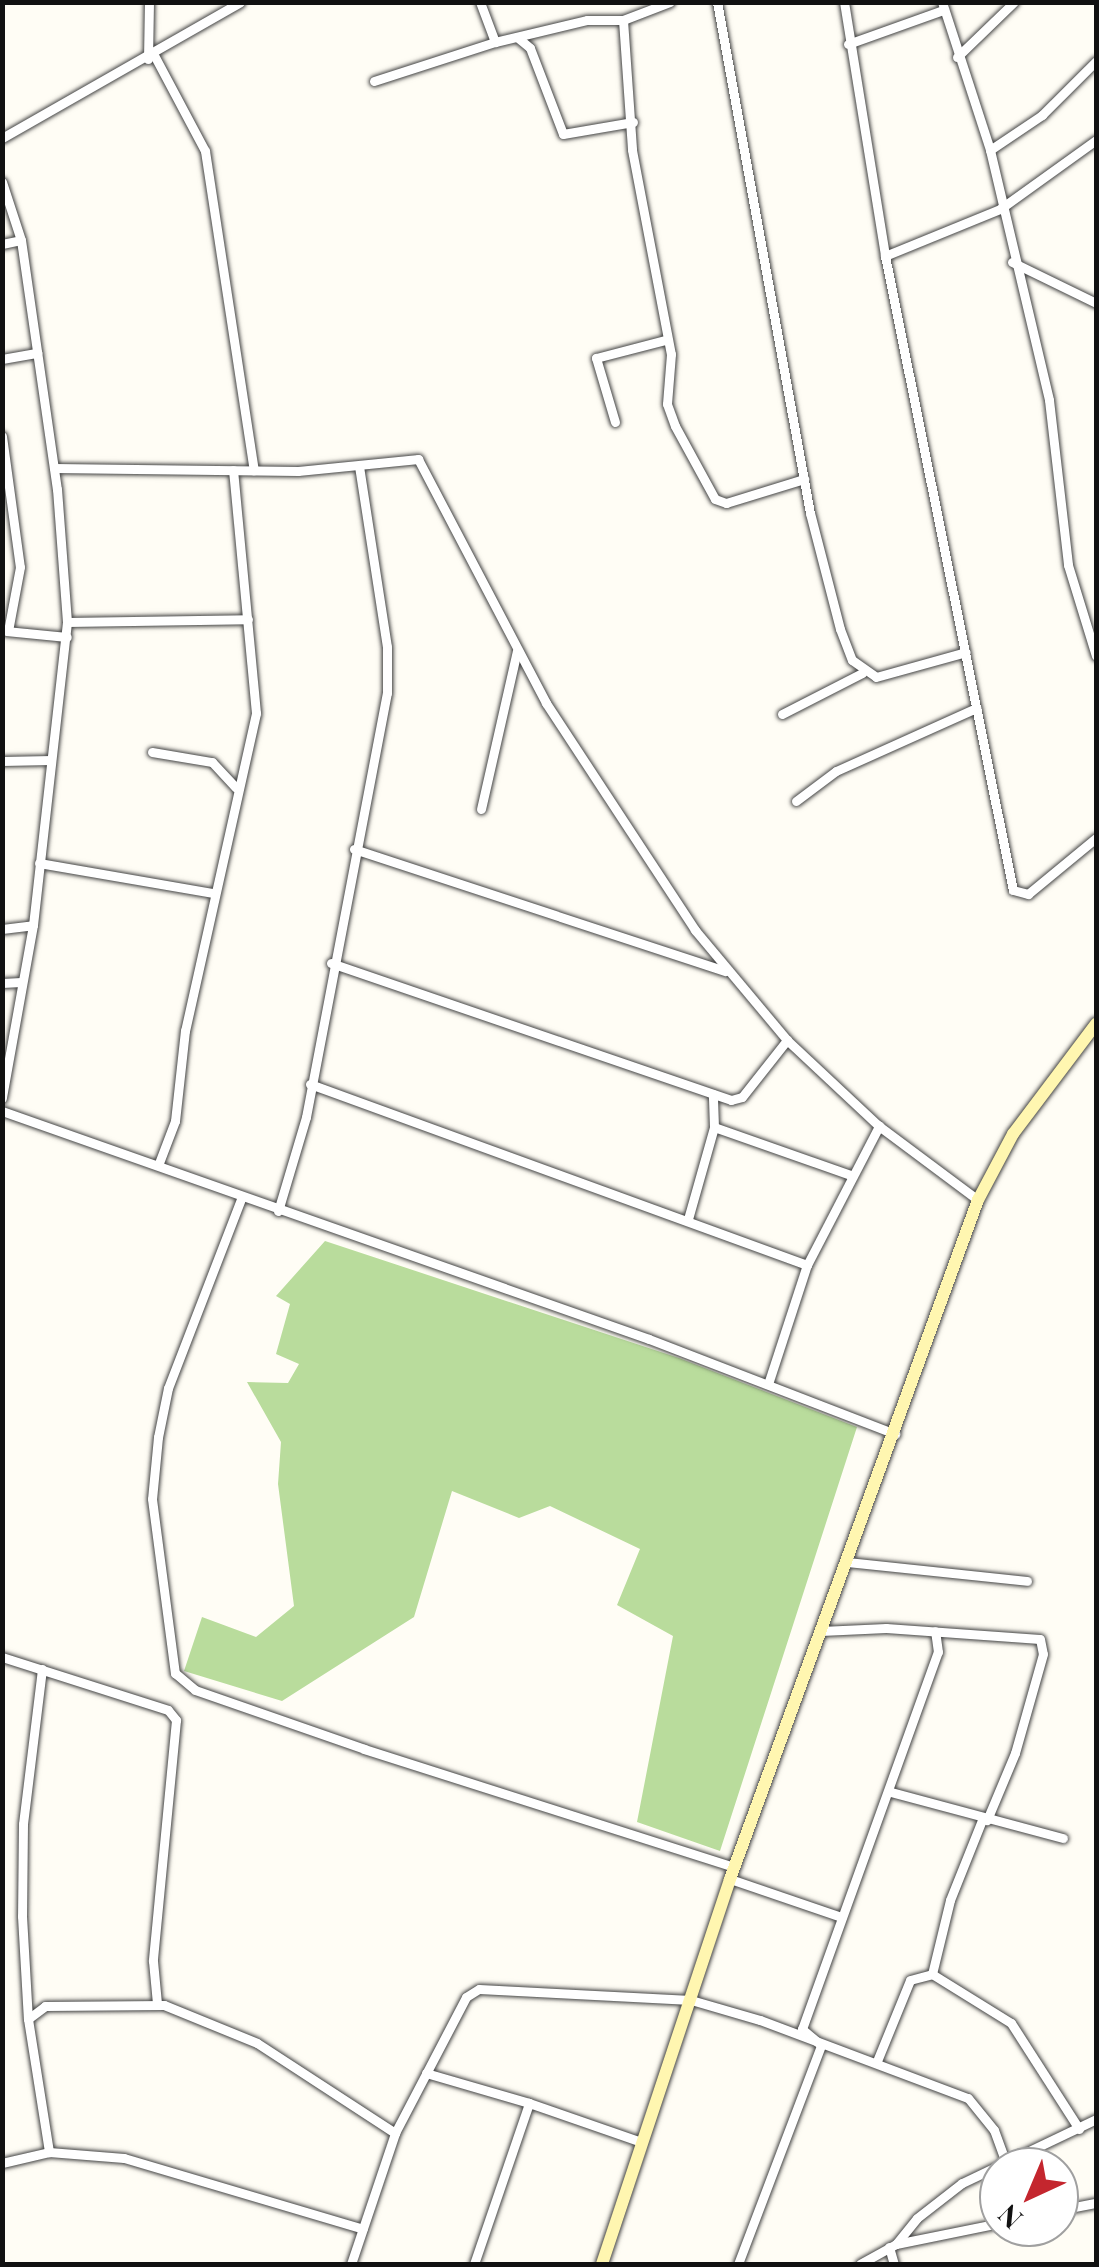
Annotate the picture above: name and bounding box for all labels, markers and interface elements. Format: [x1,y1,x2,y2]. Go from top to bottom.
north arrow [979,2147,1079,2247]
text: N [989,2197,1029,2238]

